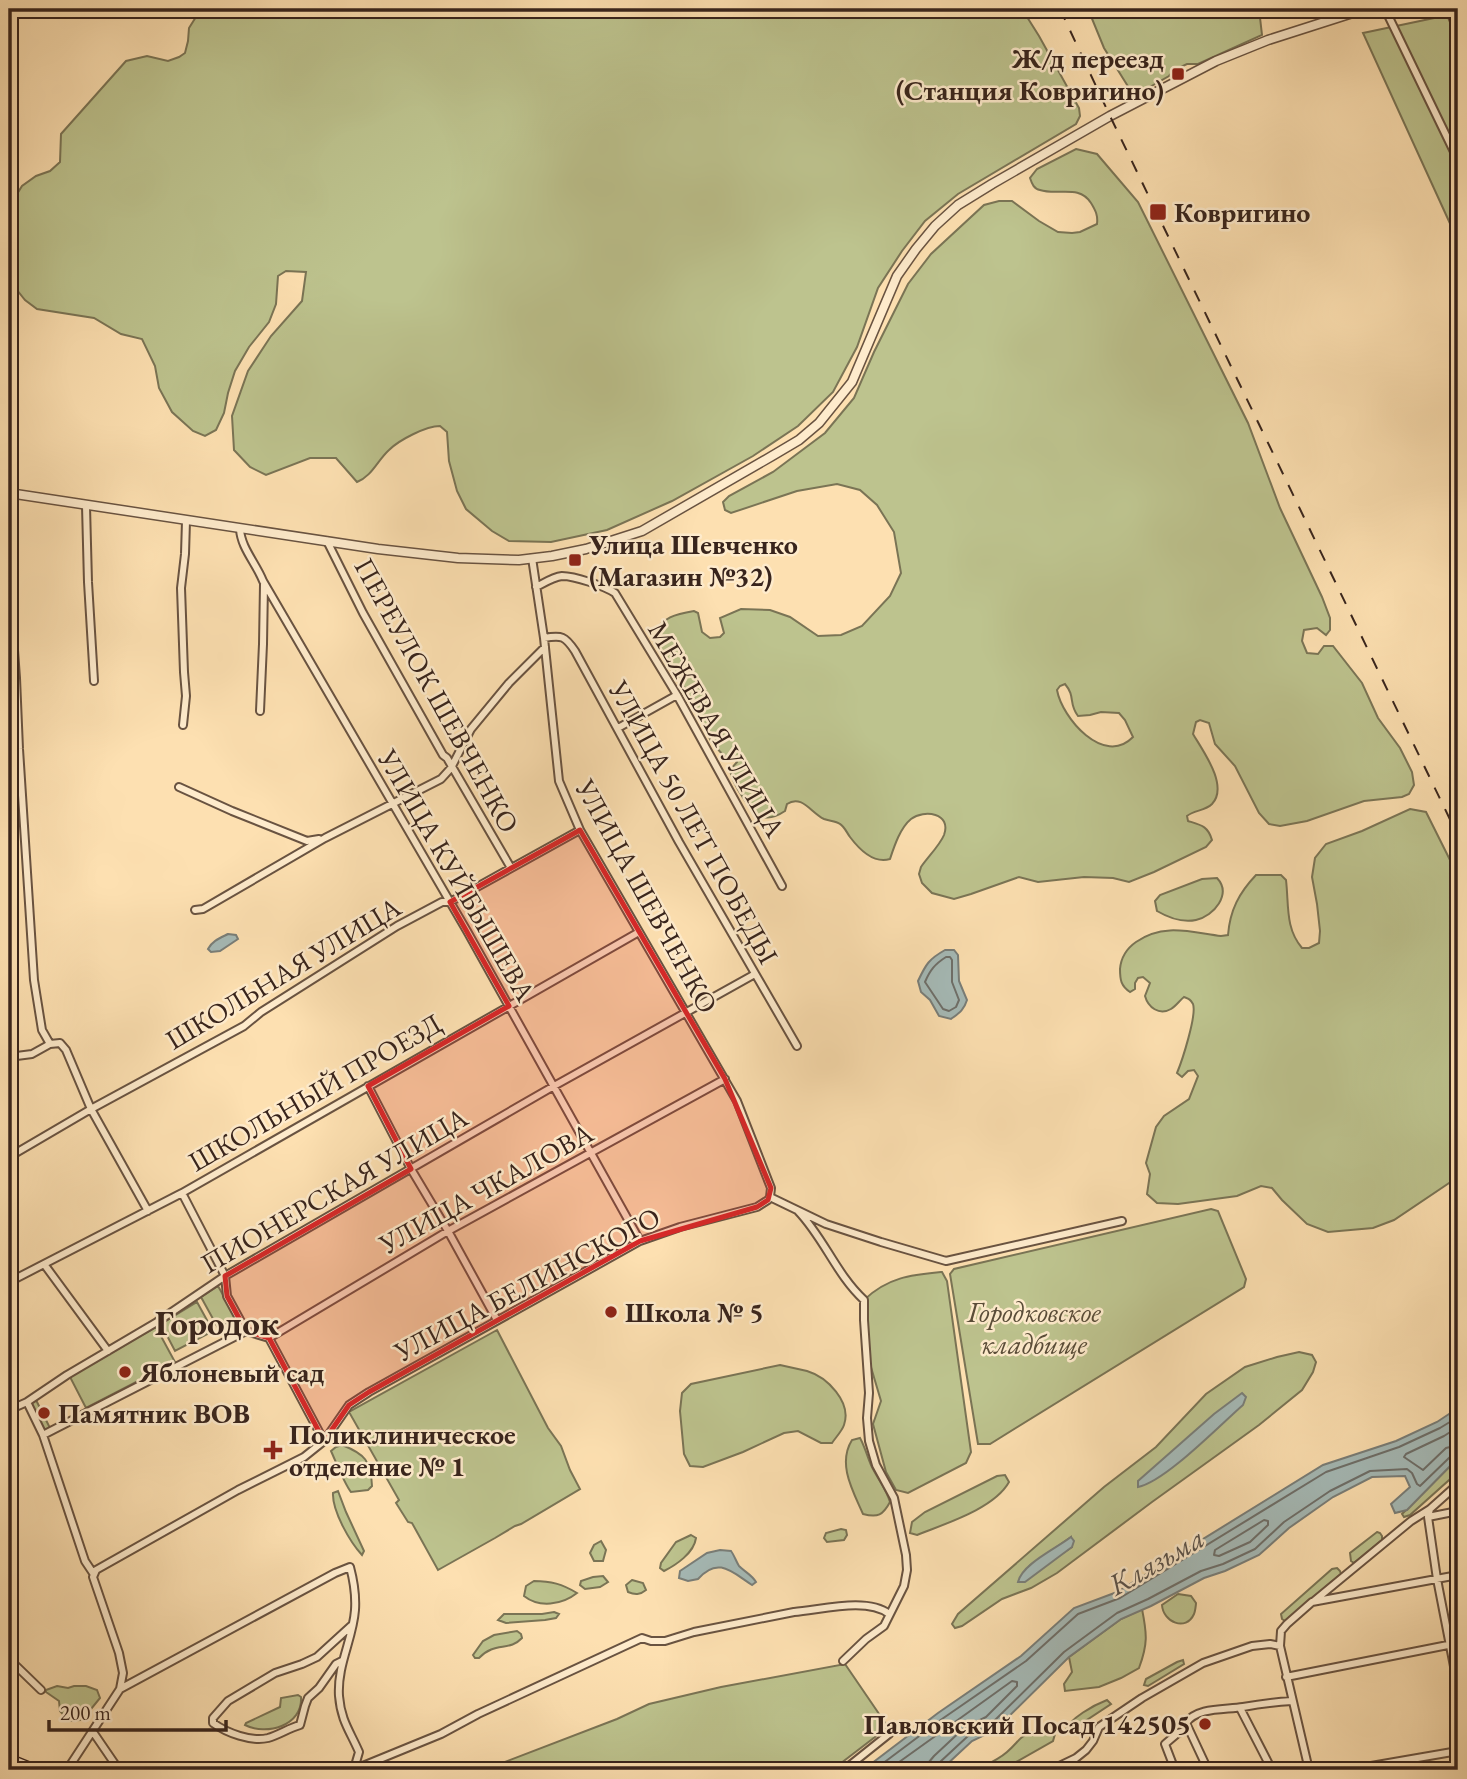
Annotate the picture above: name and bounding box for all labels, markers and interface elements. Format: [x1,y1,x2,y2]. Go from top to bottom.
place label: Ж/д переезд (Станция Ковригино) [896,40,1164,108]
marker: Ж/д переезд (Станция Ковригино) [1170,66,1186,82]
place label: Ковригино [1174,194,1310,230]
marker: Ковригино [1148,202,1168,222]
place label: Улица Шевченко (Магазин №32) [588,526,798,594]
street label: ПЕРЕУЛОК ШЕВЧЕНКО [346,551,528,839]
marker: Улица Шевченко (Магазин №32) [567,552,583,568]
street label: МЕЖЕВАЯ УЛИЦА [640,614,794,844]
street label: УЛИЦА 50 ЛЕТ ПОБЕДЫ [601,673,787,970]
street label: УЛИЦА КУЙБЫШЕВА [370,742,544,1008]
street label: УЛИЦА ШЕВЧЕНКО [567,772,726,1019]
street label: ШКОЛЬНАЯ УЛИЦА [159,888,408,1057]
street label: ШКОЛЬНЫЙ ПРОЕЗД [182,1005,448,1179]
street label: ПИОНЕРСКАЯ УЛИЦА [194,1098,475,1281]
street label: УЛИЦА ЧКАЛОВА [372,1114,600,1262]
street label: УЛИЦА БЕЛИНСКОГО [387,1199,666,1370]
place label: Школа № 5 [625,1294,764,1330]
park label: Городковское кладбище [966,1294,1101,1362]
district label: Городок [155,1300,280,1345]
marker: Школа № 5 [603,1304,619,1320]
place label: Яблоневый сад [138,1354,325,1390]
marker: Яблоневый сад [117,1364,133,1380]
place label: Памятник ВОВ [58,1395,250,1431]
marker: Памятник ВОВ [36,1405,52,1421]
place label: Поликлиническое отделение № 1 [289,1416,516,1484]
marker: Поликлиническое отделение № 1 [263,1440,283,1460]
water label: Клязьма [1100,1518,1211,1605]
scale bar [49,1688,226,1732]
text: 200 m [60,1699,111,1726]
place label: Павловский Посад 142505 [864,1706,1191,1742]
marker: Павловский Посад 142505 [1197,1716,1213,1732]

